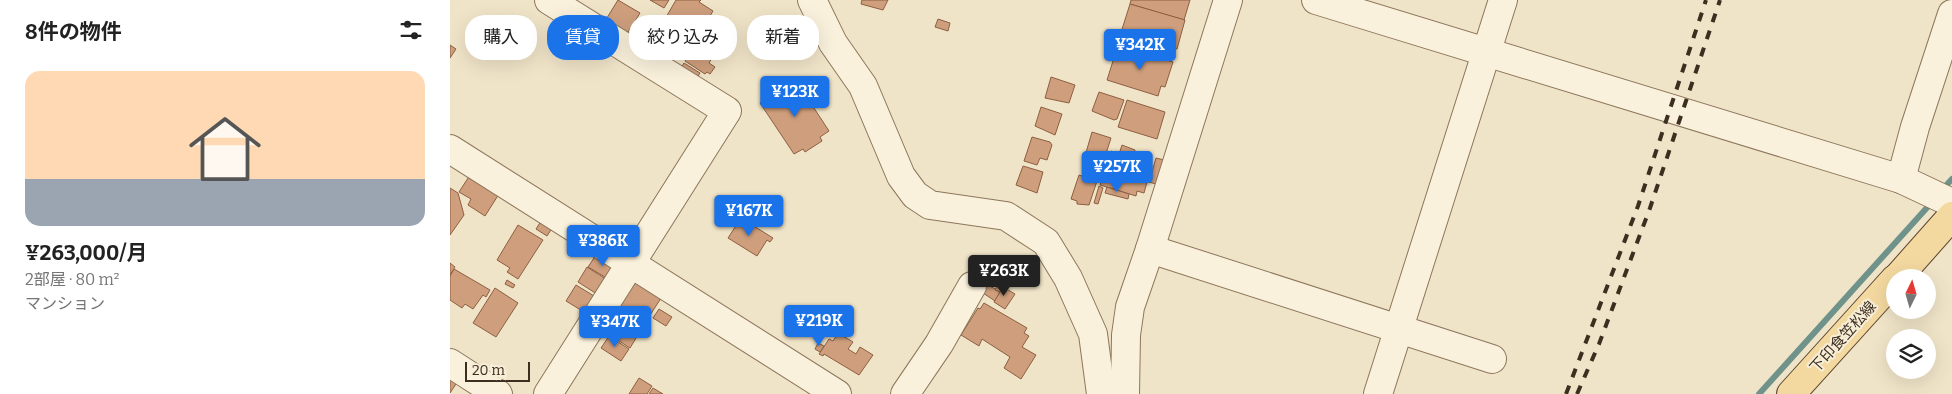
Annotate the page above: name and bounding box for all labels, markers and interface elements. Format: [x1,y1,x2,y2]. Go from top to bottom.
chip: 購入 [465,15,537,60]
chip: 賃貸 [547,15,619,60]
chip: 絞り込み [629,15,737,60]
chip: 新着 [747,15,819,60]
icon: filters [397,16,425,44]
text: 8件の物件 [25,19,122,45]
pin: ¥342K [1105,28,1175,71]
text: ¥342K [1115,35,1165,54]
pin: ¥123K [760,76,830,118]
text: ¥123K [771,82,819,101]
icon: home [180,104,270,194]
pin: ¥257K [1082,150,1152,193]
text: ¥257K [1093,157,1141,176]
pin: ¥167K [714,194,784,237]
text: ¥167K [725,201,773,220]
pin: ¥386K [568,224,638,267]
text: ¥386K [578,231,628,250]
text: ¥263,000/月 [25,240,147,266]
pin: ¥263K [969,254,1039,297]
text: ¥263K [979,261,1029,280]
north arrow [1886,269,1936,319]
map controls [1886,269,1936,379]
text: 2部屋 · 80 m² [25,270,120,289]
text: マンション [25,294,105,313]
street label: 下印食笠松線 [1806,298,1880,376]
pin: ¥219K [784,304,854,347]
pin: ¥347K [580,306,650,348]
text: ¥219K [795,311,843,330]
text: ¥347K [590,312,640,331]
button: layers [1886,329,1936,379]
scale bar [465,359,530,382]
text: 20 m [472,362,505,379]

